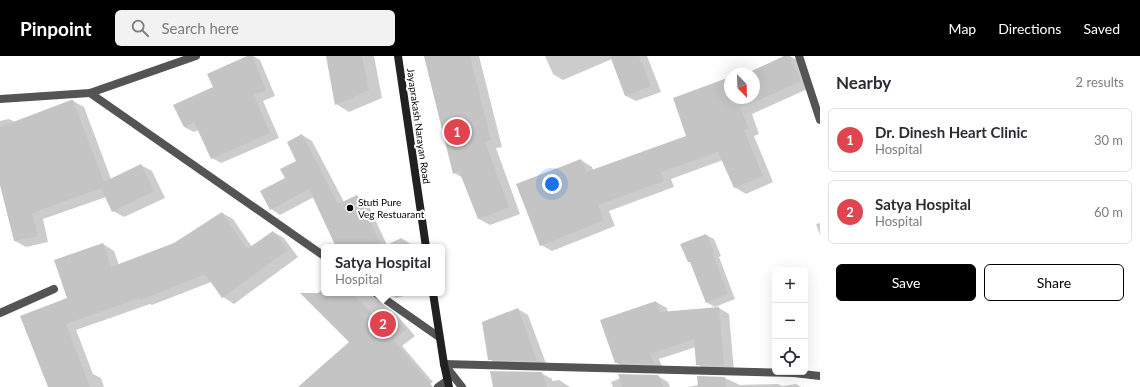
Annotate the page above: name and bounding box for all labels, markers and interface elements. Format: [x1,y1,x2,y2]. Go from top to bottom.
search box [115,10,395,46]
text: Pinpoint [20,17,91,40]
icon: search [129,17,151,39]
text: Search here [161,19,239,37]
text: Map [949,20,976,37]
text: Directions [998,20,1061,37]
text: Saved [1083,20,1120,37]
street label: Jayaprakash Narayan Road [405,67,433,185]
north arrow [724,68,760,104]
text: Nearby [836,72,891,93]
text: 2 results [1076,74,1124,90]
pin: 1 [444,117,470,147]
text: Dr. Dinesh Heart Clinic [875,123,1027,141]
text: 1 [846,132,854,148]
text: 30 m [1094,132,1123,148]
text: Hospital [875,141,922,157]
your location [542,174,562,194]
text: Satya Hospital [875,195,971,213]
place label: Stuti Pure Veg Restuarant [358,196,425,220]
marker: Stuti Pure Veg Restuarant [345,203,355,213]
text: 2 [846,204,854,220]
text: 60 m [1094,204,1123,220]
text: Hospital [875,213,922,229]
popup [321,244,445,296]
text: Satya Hospital [335,253,431,271]
button: Save [836,264,976,301]
button: Share [984,264,1124,301]
map controls [772,267,808,375]
button: + [772,267,808,303]
text: Hospital [335,271,382,287]
button: − [772,303,808,339]
pin: 2 [370,309,396,339]
button: locate [772,339,808,375]

